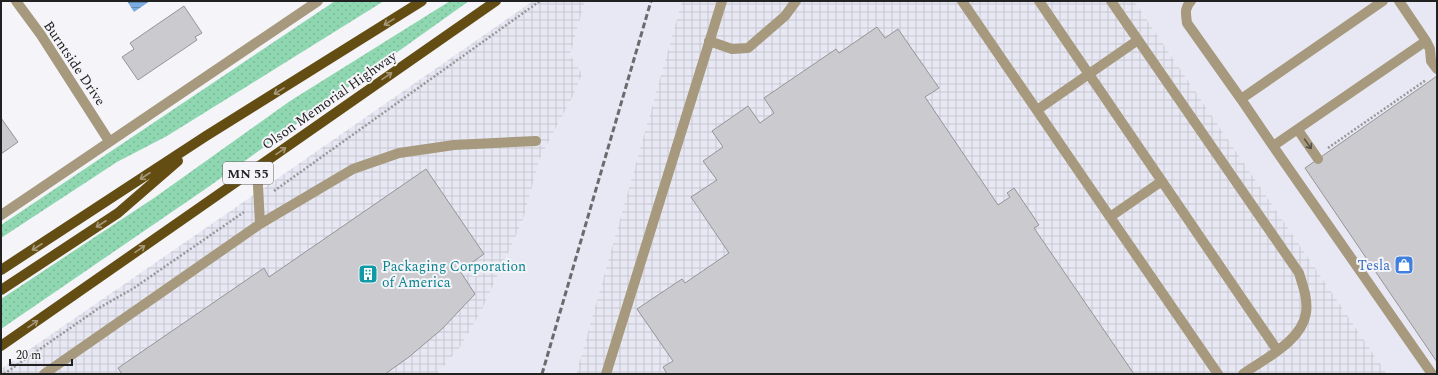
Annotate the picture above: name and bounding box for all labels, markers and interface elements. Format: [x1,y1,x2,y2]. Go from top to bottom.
street label: Burntside Drive [38,17,111,110]
one-way arrow [383,18,395,26]
street label: Olson Memorial Highway [258,45,402,155]
one-way arrow [381,72,392,80]
one-way arrow [274,87,285,95]
one-way arrow [1304,139,1312,150]
one-way arrow [275,147,286,155]
road number: MN 55 [223,162,273,184]
one-way arrow [140,172,151,180]
one-way arrow [95,220,107,228]
one-way arrow [31,243,42,251]
one-way arrow [134,245,145,253]
shop icon: Tesla [1393,254,1415,276]
place label: Tesla [1357,255,1390,276]
place label: Packaging Corporation of America [382,256,526,293]
building icon: Packaging Corporation of America [357,263,379,285]
one-way arrow [27,320,38,328]
scale bar [10,341,72,367]
text: 20 m [16,346,41,365]

